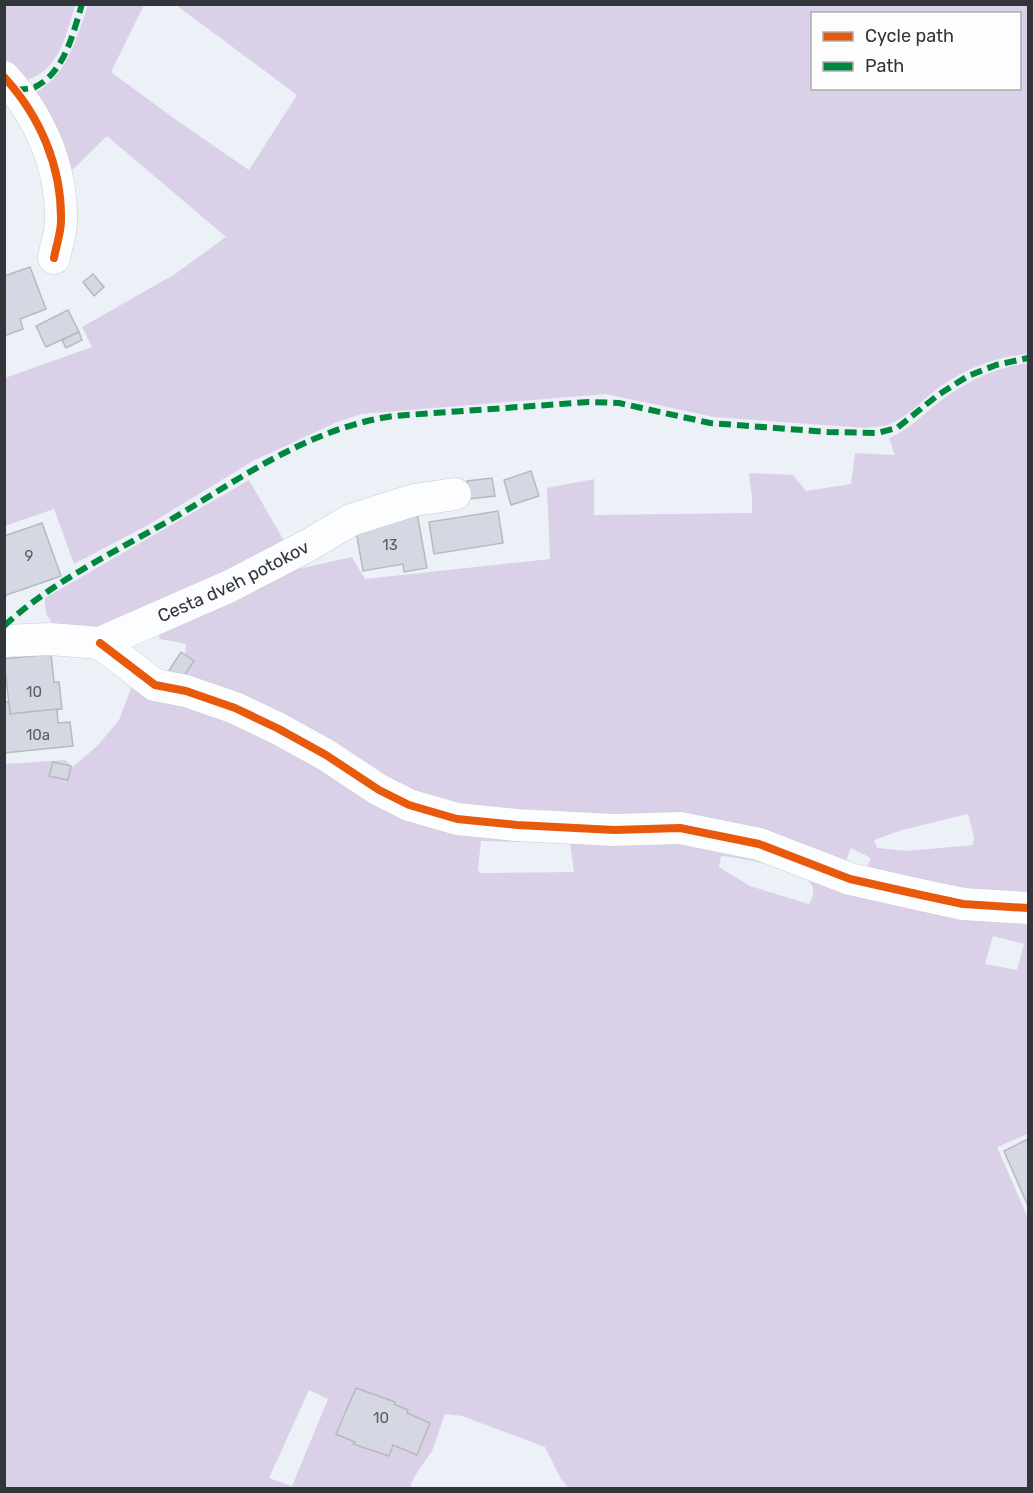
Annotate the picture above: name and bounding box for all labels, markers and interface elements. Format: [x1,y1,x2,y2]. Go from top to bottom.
legend [811,12,1021,90]
text: Cycle path [865,25,954,47]
text: Path [865,55,904,77]
street label: Cesta dveh potokov [154,536,313,627]
house number: 13 [382,536,398,554]
house number: 9 [25,547,34,565]
house number: 10 [26,683,42,701]
house number: 10a [26,726,50,744]
house number: 10 [373,1409,389,1427]

